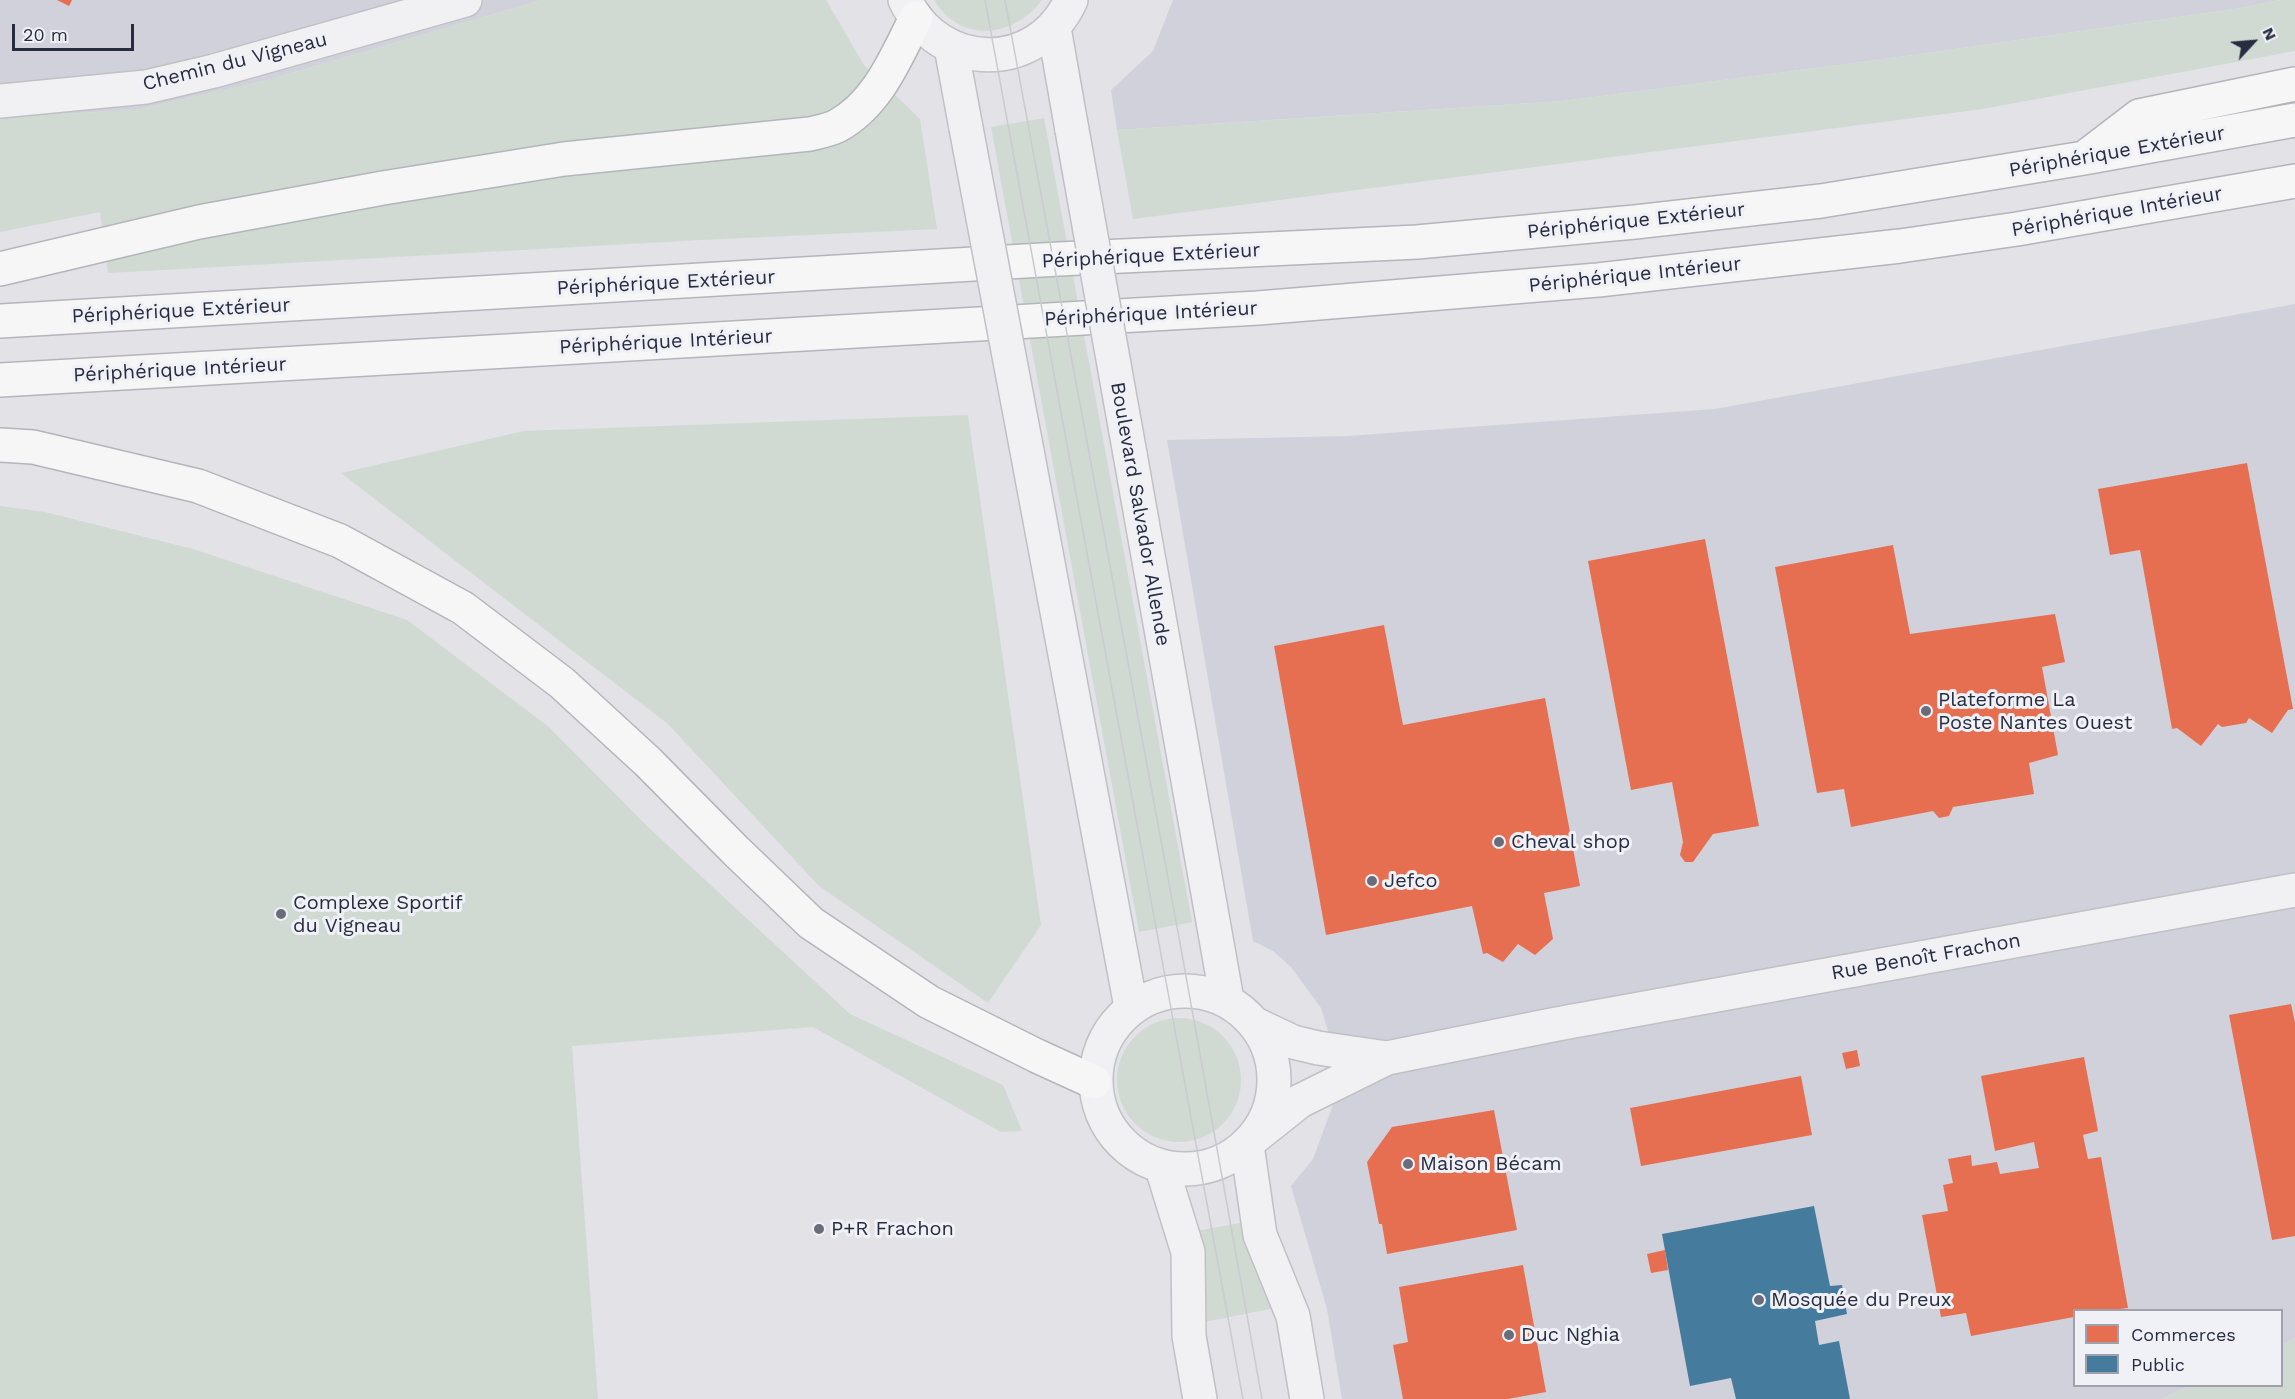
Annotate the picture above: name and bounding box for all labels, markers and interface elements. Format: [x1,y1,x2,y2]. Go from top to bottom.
scale bar [15,12,136,50]
north arrow [2223,12,2283,72]
text: 20 m [23,24,68,45]
text: N [2258,24,2281,43]
street label: Chemin du Vigneau [140,27,330,97]
street label: Périphérique Extérieur [2007,121,2227,183]
street label: Périphérique Intérieur [2010,182,2224,242]
street label: Périphérique Extérieur [1526,198,1746,244]
street label: Périphérique Extérieur [1041,238,1261,274]
street label: Périphérique Intérieur [1527,252,1743,298]
street label: Périphérique Extérieur [556,265,776,301]
street label: Périphérique Extérieur [71,293,291,329]
street label: Périphérique Intérieur [1044,296,1258,332]
street label: Périphérique Intérieur [559,324,773,360]
street label: Périphérique Intérieur [73,352,287,388]
street label: Boulevard Salvador Allende [1105,380,1175,648]
place label: Plateforme La Poste Nantes Ouest [1938,688,2132,735]
marker: Plateforme La Poste Nantes Ouest [1919,704,1933,718]
place label: Cheval shop [1511,830,1630,854]
marker: Cheval shop [1492,835,1506,849]
place label: Jefco [1384,869,1437,893]
marker: Jefco [1365,874,1379,888]
place label: Complexe Sportif du Vigneau [293,891,463,938]
marker: Complexe Sportif du Vigneau [274,907,288,921]
street label: Rue Benoît Frachon [1829,929,2023,985]
place label: Maison Bécam [1420,1152,1562,1176]
marker: Maison Bécam [1401,1157,1415,1171]
place label: P+R Frachon [831,1217,954,1241]
marker: P+R Frachon [812,1222,826,1236]
place label: Mosquée du Preux [1771,1288,1952,1312]
marker: Mosquée du Preux [1752,1293,1766,1307]
legend [2073,1309,2283,1387]
place label: Duc Nghia [1521,1323,1620,1347]
text: Commerces [2131,1324,2236,1345]
marker: Duc Nghia [1502,1328,1516,1342]
text: Public [2131,1354,2185,1375]

